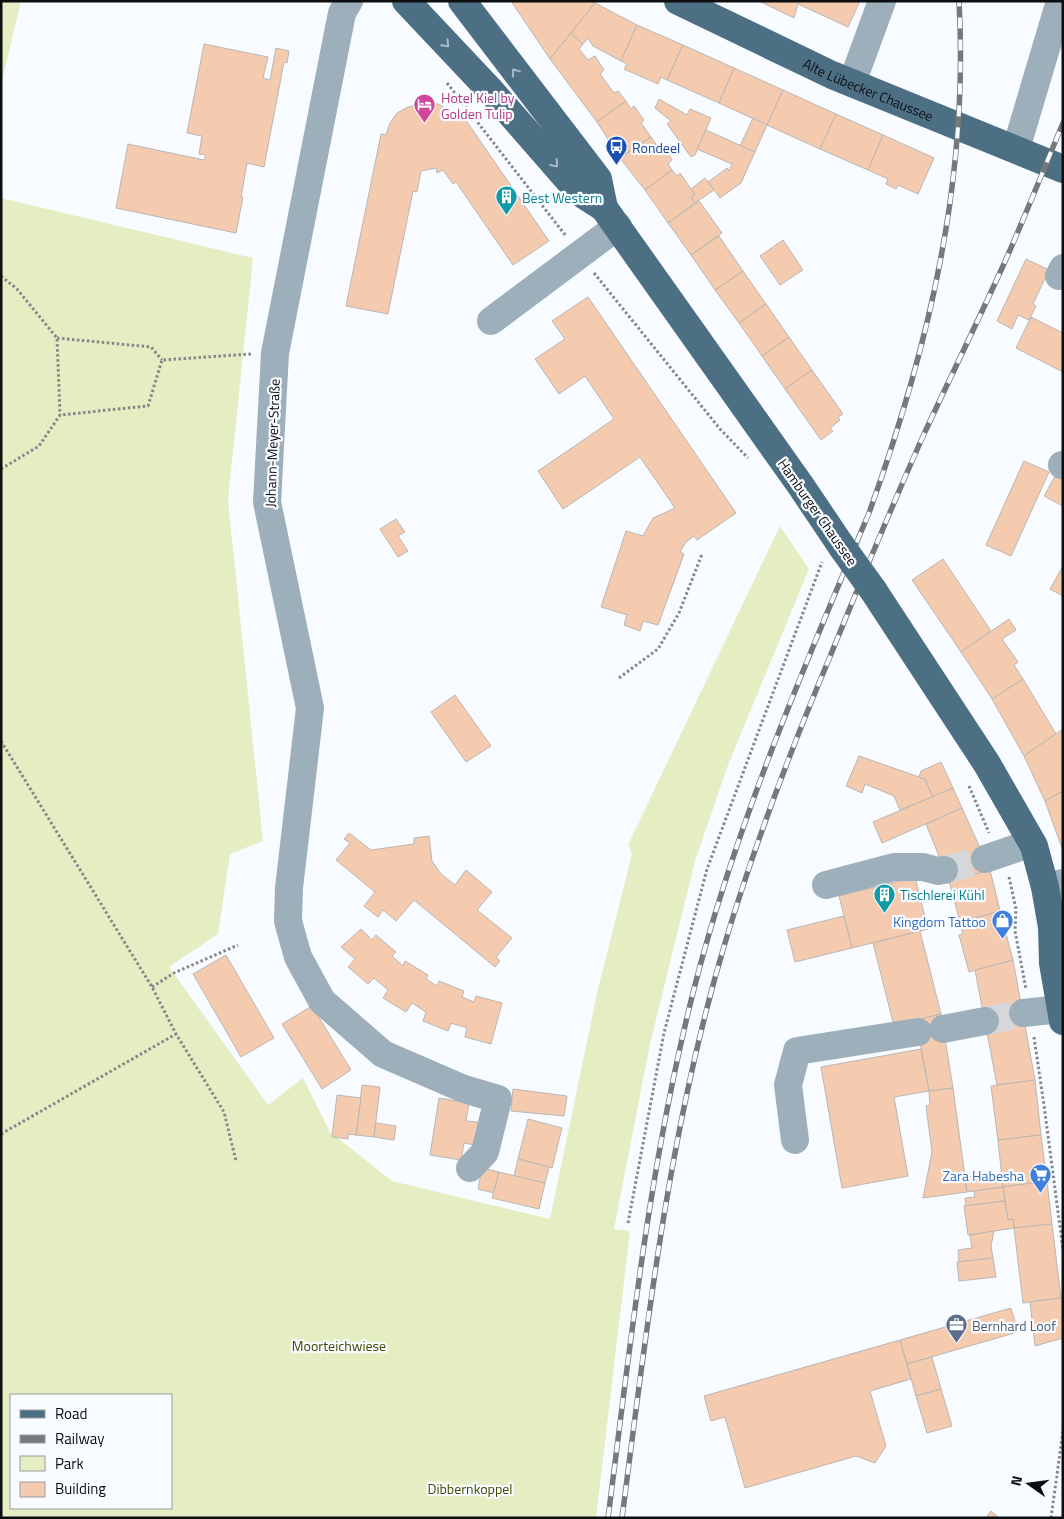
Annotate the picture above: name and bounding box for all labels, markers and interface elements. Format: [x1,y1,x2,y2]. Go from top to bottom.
one-way arrow [440,38,449,47]
street label: Alte Lübecker Chaussee [800,52,937,126]
one-way arrow [512,68,521,78]
place label: Hotel Kiel by Golden Tulip [441,87,515,124]
hotel icon: Hotel Kiel by Golden Tulip [413,93,437,124]
bus stop icon: Rondeel [604,135,628,166]
place label: Rondeel [632,137,680,158]
one-way arrow [549,159,558,168]
building icon: Best Western [494,185,518,216]
place label: Best Western [522,187,602,208]
street label: Johann-Meyer-Straße [259,378,285,508]
street label: Hamburger Chaussee [773,454,863,570]
building icon: Tischlerei Kühl [872,882,896,913]
place label: Tischlerei Kühl [900,884,985,905]
shop icon: Kingdom Tattoo [990,909,1014,940]
place label: Kingdom Tattoo [893,911,986,932]
supermarket icon: Zara Habesha [1028,1163,1052,1194]
place label: Zara Habesha [943,1165,1024,1186]
office icon: Bernhard Loof [944,1313,968,1344]
place label: Bernhard Loof [972,1315,1056,1336]
park label: Moorteichwiese [292,1335,386,1356]
legend [10,1394,172,1509]
text: Road [55,1402,87,1425]
text: Railway [55,1427,105,1450]
text: Park [55,1452,84,1475]
north arrow [1004,1459,1054,1509]
text: N [1005,1473,1027,1488]
text: Building [55,1477,106,1500]
park label: Dibbernkoppel [427,1478,513,1499]

